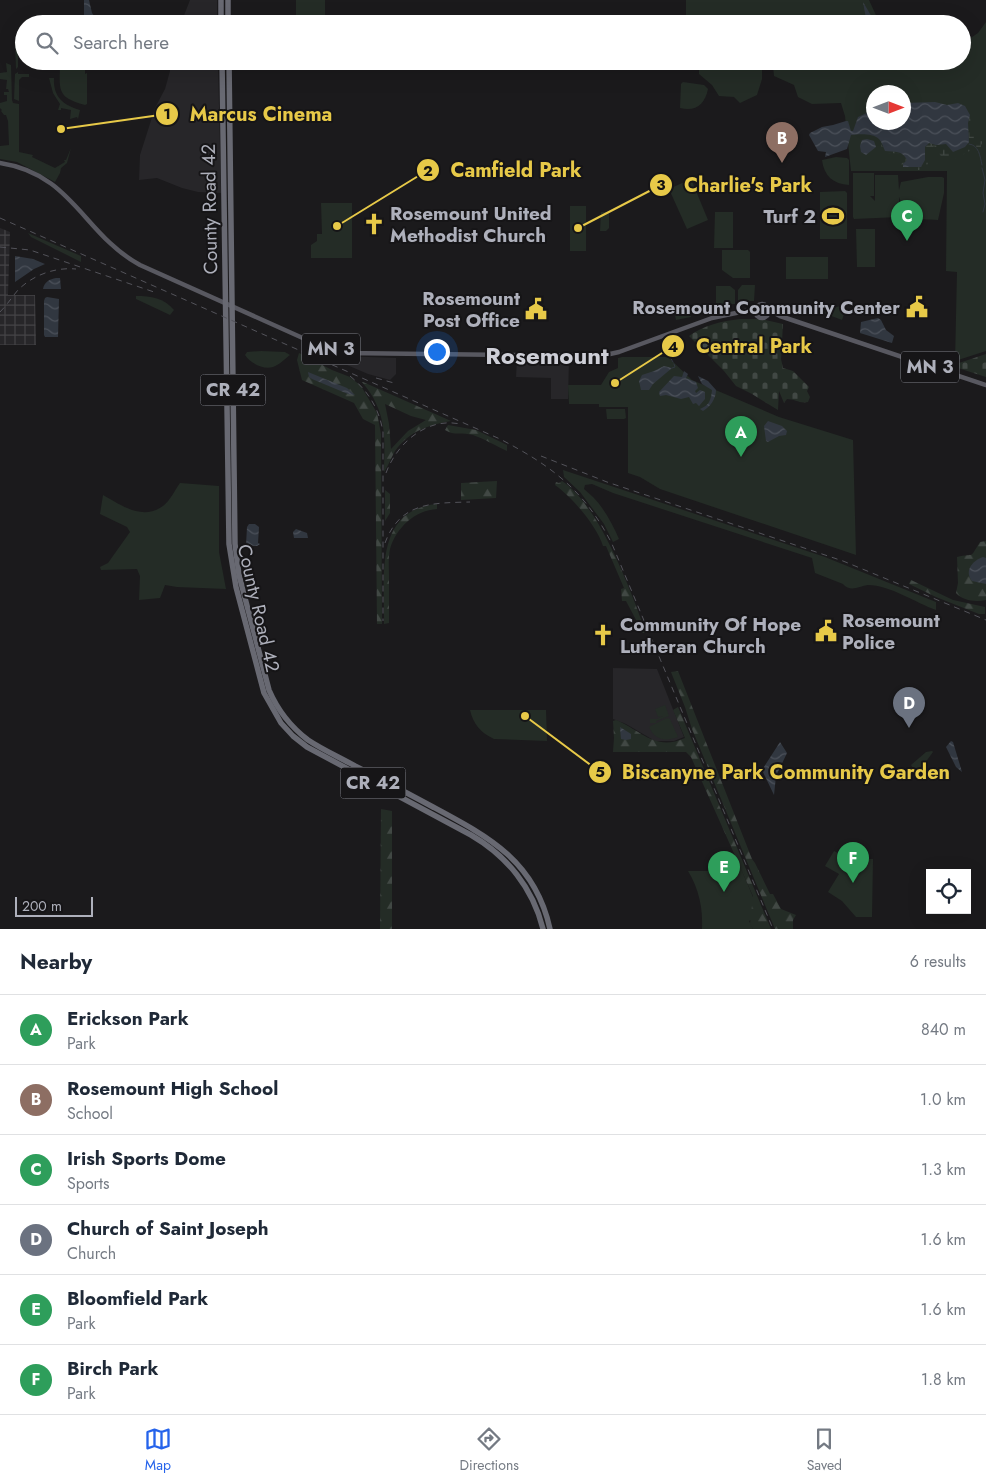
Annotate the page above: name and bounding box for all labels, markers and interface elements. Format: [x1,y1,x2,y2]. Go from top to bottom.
search box [15,15,971,70]
icon: search [33,29,61,57]
text: Search here [73,29,169,56]
north arrow [866,85,911,130]
callout: Marcus Cinema [155,97,342,132]
text: Marcus Cinema [190,100,332,129]
text: 1 [163,103,171,125]
pin: B [766,122,798,163]
street label: County Road 42 [195,143,224,274]
callout: Camfield Park [415,153,592,188]
text: Camfield Park [450,156,582,185]
text: 2 [423,160,433,182]
callout: Charlie's Park [649,168,822,203]
text: Charlie's Park [684,171,812,200]
text: 3 [656,174,666,196]
place label: Rosemount United Methodist Church [390,200,552,249]
pin: C [891,200,923,241]
place label: Turf 2 [763,203,816,230]
sports icon: Turf 2 [820,203,846,229]
church icon: Rosemount United Methodist Church [361,211,387,237]
place label: Rosemount Post Office [422,285,520,334]
place label: Rosemount Community Center [632,294,900,321]
public building icon: Rosemount Community Center [904,294,930,320]
public building icon: Rosemount Post Office [523,296,549,322]
callout: Central Park [661,329,822,364]
text: Central Park [696,332,813,361]
road number: MN 3 [302,334,360,364]
text: 4 [668,336,678,358]
district label: Rosemount [485,338,609,373]
your location [424,339,450,365]
road number: MN 3 [901,352,959,382]
road number: CR 42 [200,374,266,406]
pin: A [725,416,757,457]
street label: County Road 42 [231,541,286,675]
place label: Rosemount Police [842,607,940,656]
place label: Community Of Hope Lutheran Church [620,611,801,660]
public building icon: Rosemount Police [813,618,839,644]
church icon: Community Of Hope Lutheran Church [590,622,616,648]
pin: D [893,687,925,728]
callout: Biscanyne Park Community Garden [587,754,960,789]
text: Biscanyne Park Community Garden [622,758,950,787]
text: 5 [595,761,605,783]
road number: CR 42 [340,768,406,798]
pin: F [837,842,869,883]
pin: E [708,851,740,892]
map controls [926,869,971,914]
button: locate [926,869,971,914]
scale bar [15,894,92,917]
text: 200 m [22,896,62,916]
text: Nearby [20,947,92,977]
text: 6 results [910,950,966,973]
text: Erickson Park [67,1005,189,1032]
text: A [30,1018,42,1041]
text: 840 m [921,1018,966,1041]
text: Park [67,1032,96,1055]
text: Rosemount High School [67,1075,278,1102]
text: B [31,1088,41,1111]
text: 1.0 km [920,1088,966,1111]
text: School [67,1102,113,1125]
text: Irish Sports Dome [67,1145,226,1172]
text: C [30,1158,42,1181]
text: 1.3 km [921,1158,966,1181]
text: Sports [67,1172,109,1195]
text: Church of Saint Joseph [67,1215,269,1242]
text: D [30,1228,42,1251]
text: 1.6 km [920,1228,966,1251]
text: Church [67,1242,116,1265]
text: Bloomfield Park [67,1285,208,1312]
text: E [31,1298,41,1321]
text: 1.6 km [920,1298,966,1321]
text: Park [67,1312,96,1335]
text: Birch Park [67,1355,159,1382]
text: F [32,1368,40,1391]
text: 1.8 km [921,1368,966,1391]
text: Park [67,1382,96,1405]
tab: Map [144,1425,172,1475]
tab: Directions [460,1425,519,1475]
tab: Saved [807,1425,842,1475]

